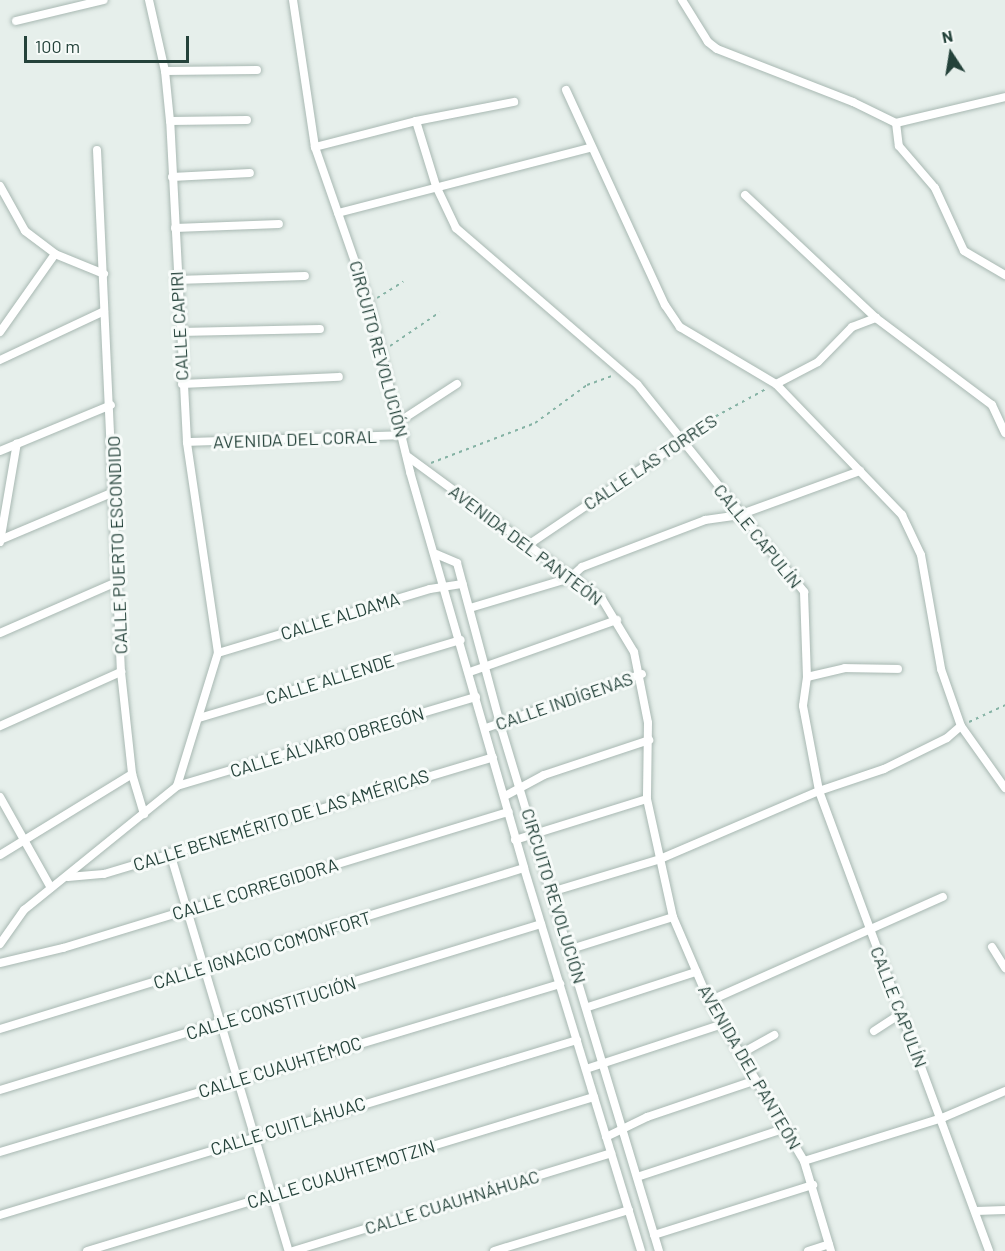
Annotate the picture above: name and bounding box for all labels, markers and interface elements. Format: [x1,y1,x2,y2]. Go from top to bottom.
scale bar [27,24,192,62]
north arrow [921,24,981,84]
text: N [940,26,954,46]
text: 100 m [35,35,80,57]
street label: CIRCUITO REVOLUCIÓN [345,258,413,440]
street label: CALLE CAPIRI [165,271,193,381]
street label: CALLE LAS TORRES [579,409,721,515]
street label: AVENIDA DEL CORAL [213,425,377,453]
street label: CALLE PUERTO ESCONDIDO [102,435,132,655]
street label: CALLE CAPULÍN [709,479,807,593]
street label: AVENIDA DEL PANTEÓN [445,480,607,610]
street label: CALLE ALDAMA [278,588,402,644]
street label: CALLE ALLENDE [263,649,397,709]
street label: CALLE INDÍGENAS [492,667,636,735]
street label: CALLE ÁLVARO OBREGÓN [227,702,427,782]
street label: CALLE BENEMÉRITO DE LAS AMÉRICAS [130,765,432,875]
street label: CIRCUITO REVOLUCIÓN [517,806,591,986]
street label: CALLE CORREGIDORA [169,853,341,925]
street label: CALLE IGNACIO COMONFORT [151,907,373,993]
street label: CALLE CAPULÍN [866,943,932,1071]
street label: CALLE CONSTITUCIÓN [183,972,359,1044]
street label: AVENIDA DEL PANTEÓN [694,981,806,1153]
street label: CALLE CUAUHTÉMOC [196,1032,364,1102]
street label: CALLE CUITLÁHUAC [208,1092,368,1160]
street label: CALLE CUAUHTEMOTZIN [244,1135,438,1213]
street label: CALLE CUAUHNÁHUAC [362,1165,542,1239]

